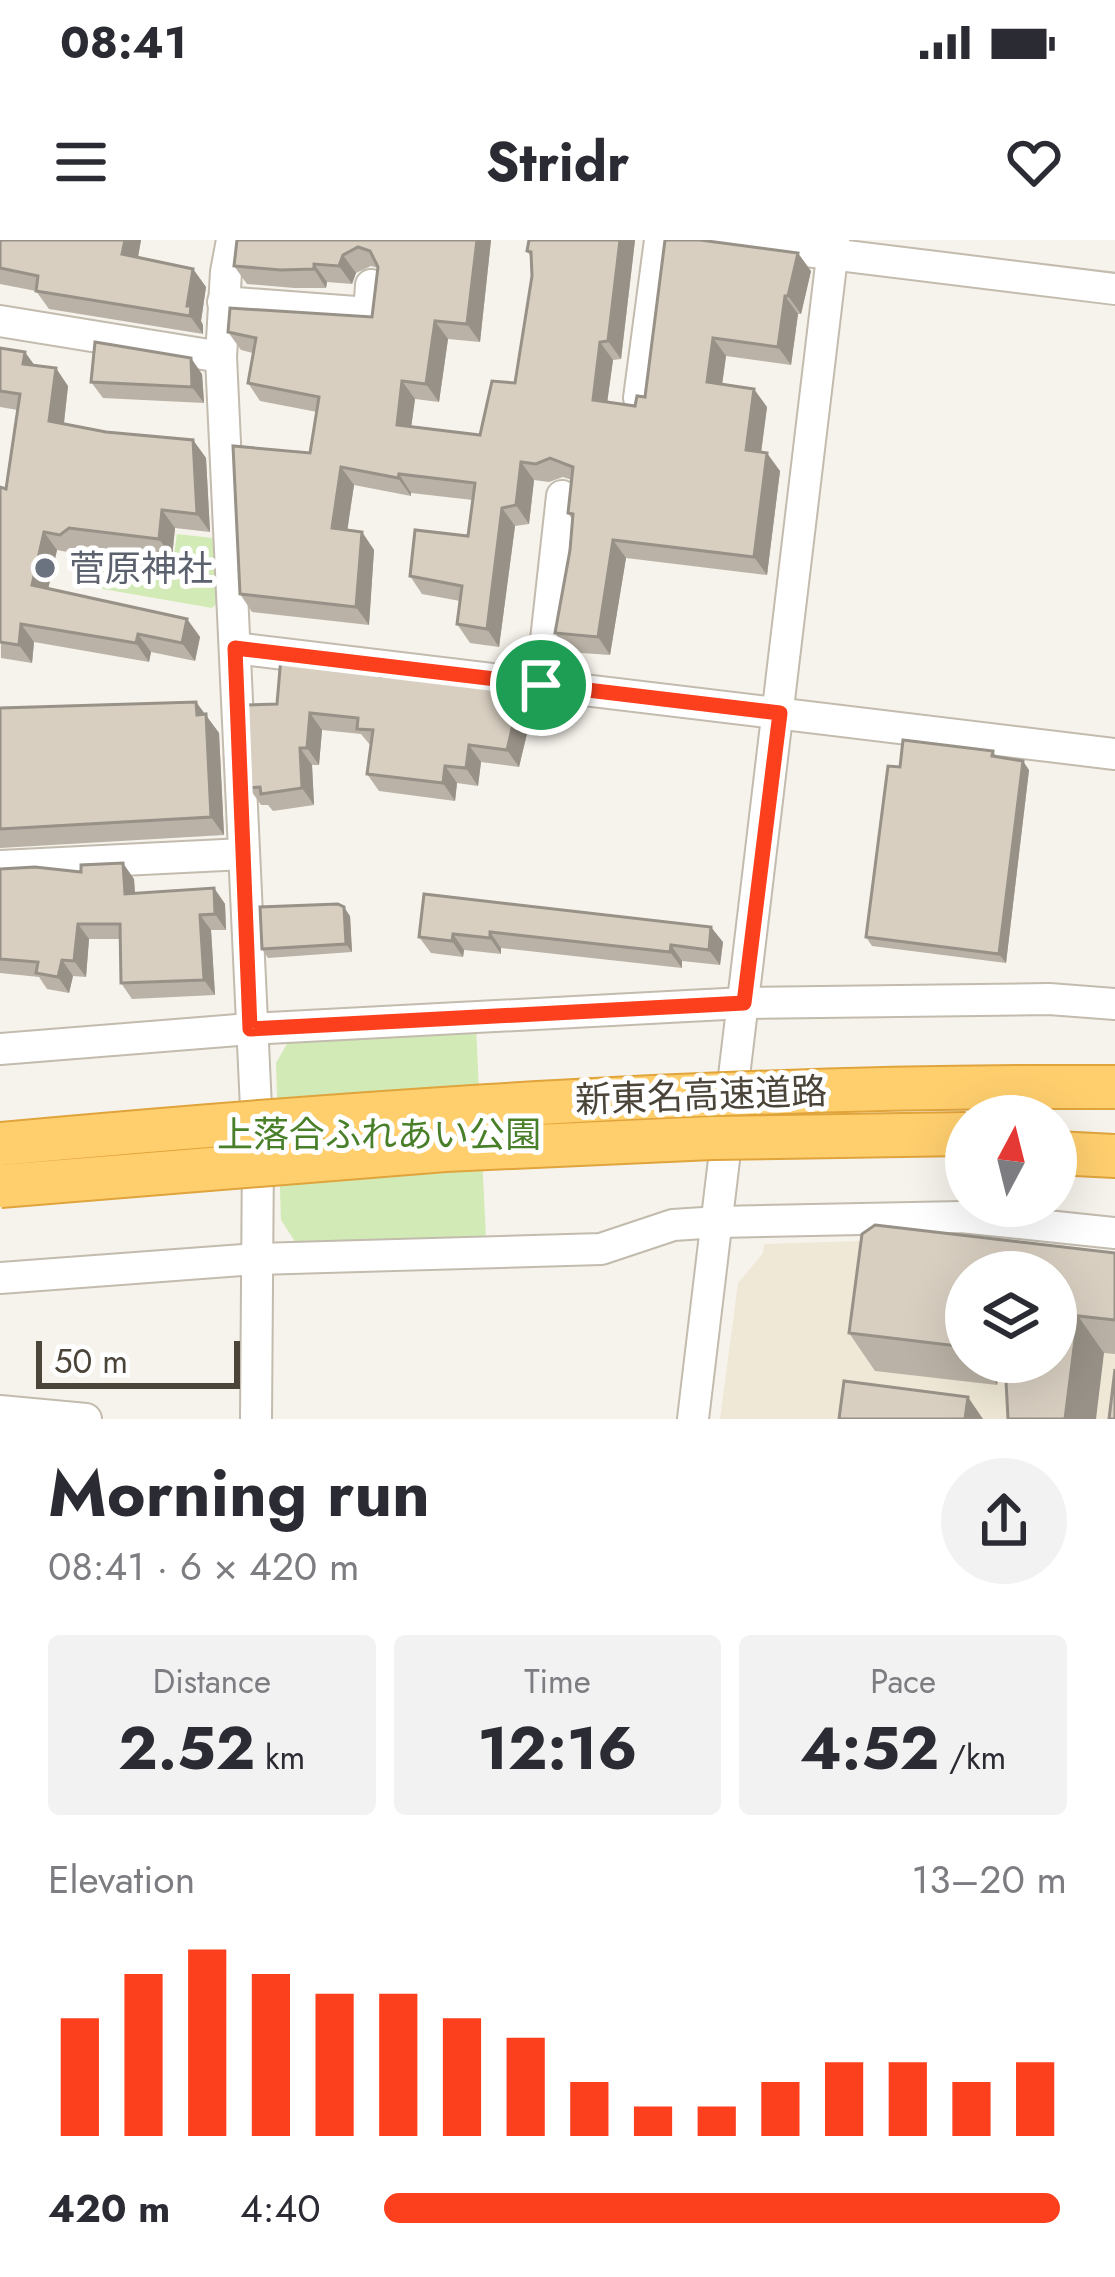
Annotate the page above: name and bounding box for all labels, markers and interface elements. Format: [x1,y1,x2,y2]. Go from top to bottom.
text: 08:41 [60,10,187,75]
text: Stridr [486,123,629,201]
icon: menu [48,129,114,195]
icon: heart [1001,129,1067,195]
place label: 菅原神社 [69,542,213,594]
marker: 菅原神社 [32,555,58,581]
pin [490,634,592,736]
icon: arrive [508,652,574,718]
street label: 新東名高速道路 [574,1065,828,1125]
north arrow [945,1095,1077,1227]
map controls [945,1095,1077,1383]
park label: 上落合ふれあい公園 [217,1108,541,1160]
button: layers [945,1251,1077,1383]
scale bar [36,1335,240,1388]
text: 50 m [54,1338,128,1385]
text: Morning run [48,1445,430,1541]
button: share [941,1458,1067,1584]
text: 08:41 · 6 × 420 m [48,1538,359,1595]
text: Distance [153,1658,271,1705]
text: Time [524,1658,591,1705]
text: Pace [870,1658,936,1705]
text: 2.52 [118,1705,255,1792]
text: 12:16 [478,1705,637,1792]
text: 4:52 [800,1705,939,1792]
text: km [255,1734,305,1781]
text: /km [939,1734,1006,1781]
text: Elevation [48,1851,195,1908]
text: 13–20 m [912,1851,1067,1908]
text: 420 m [48,2180,170,2237]
text: 4:40 [240,2180,321,2237]

